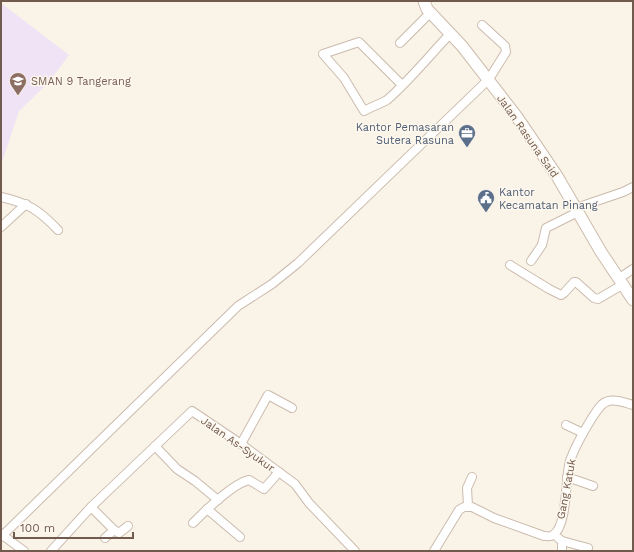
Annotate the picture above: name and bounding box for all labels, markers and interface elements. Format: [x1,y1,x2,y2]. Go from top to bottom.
school or university icon: SMAN 9 Tangerang [8,71,28,96]
place label: SMAN 9 Tangerang [31,75,131,88]
street label: Jalan Rasuna Said [494,92,561,180]
place label: Kantor Pemasaran Sutera Rasuna [356,121,454,147]
office icon: Kantor Pemasaran Sutera Rasuna [457,123,477,148]
place label: Kantor Kecamatan Pinang [499,186,598,212]
public building icon: Kantor Kecamatan Pinang [476,188,496,213]
street label: Jalan As-Syukur [198,414,278,475]
street label: Gang Katuk [554,458,579,520]
scale bar [14,514,133,540]
text: 100 m [20,521,55,535]

